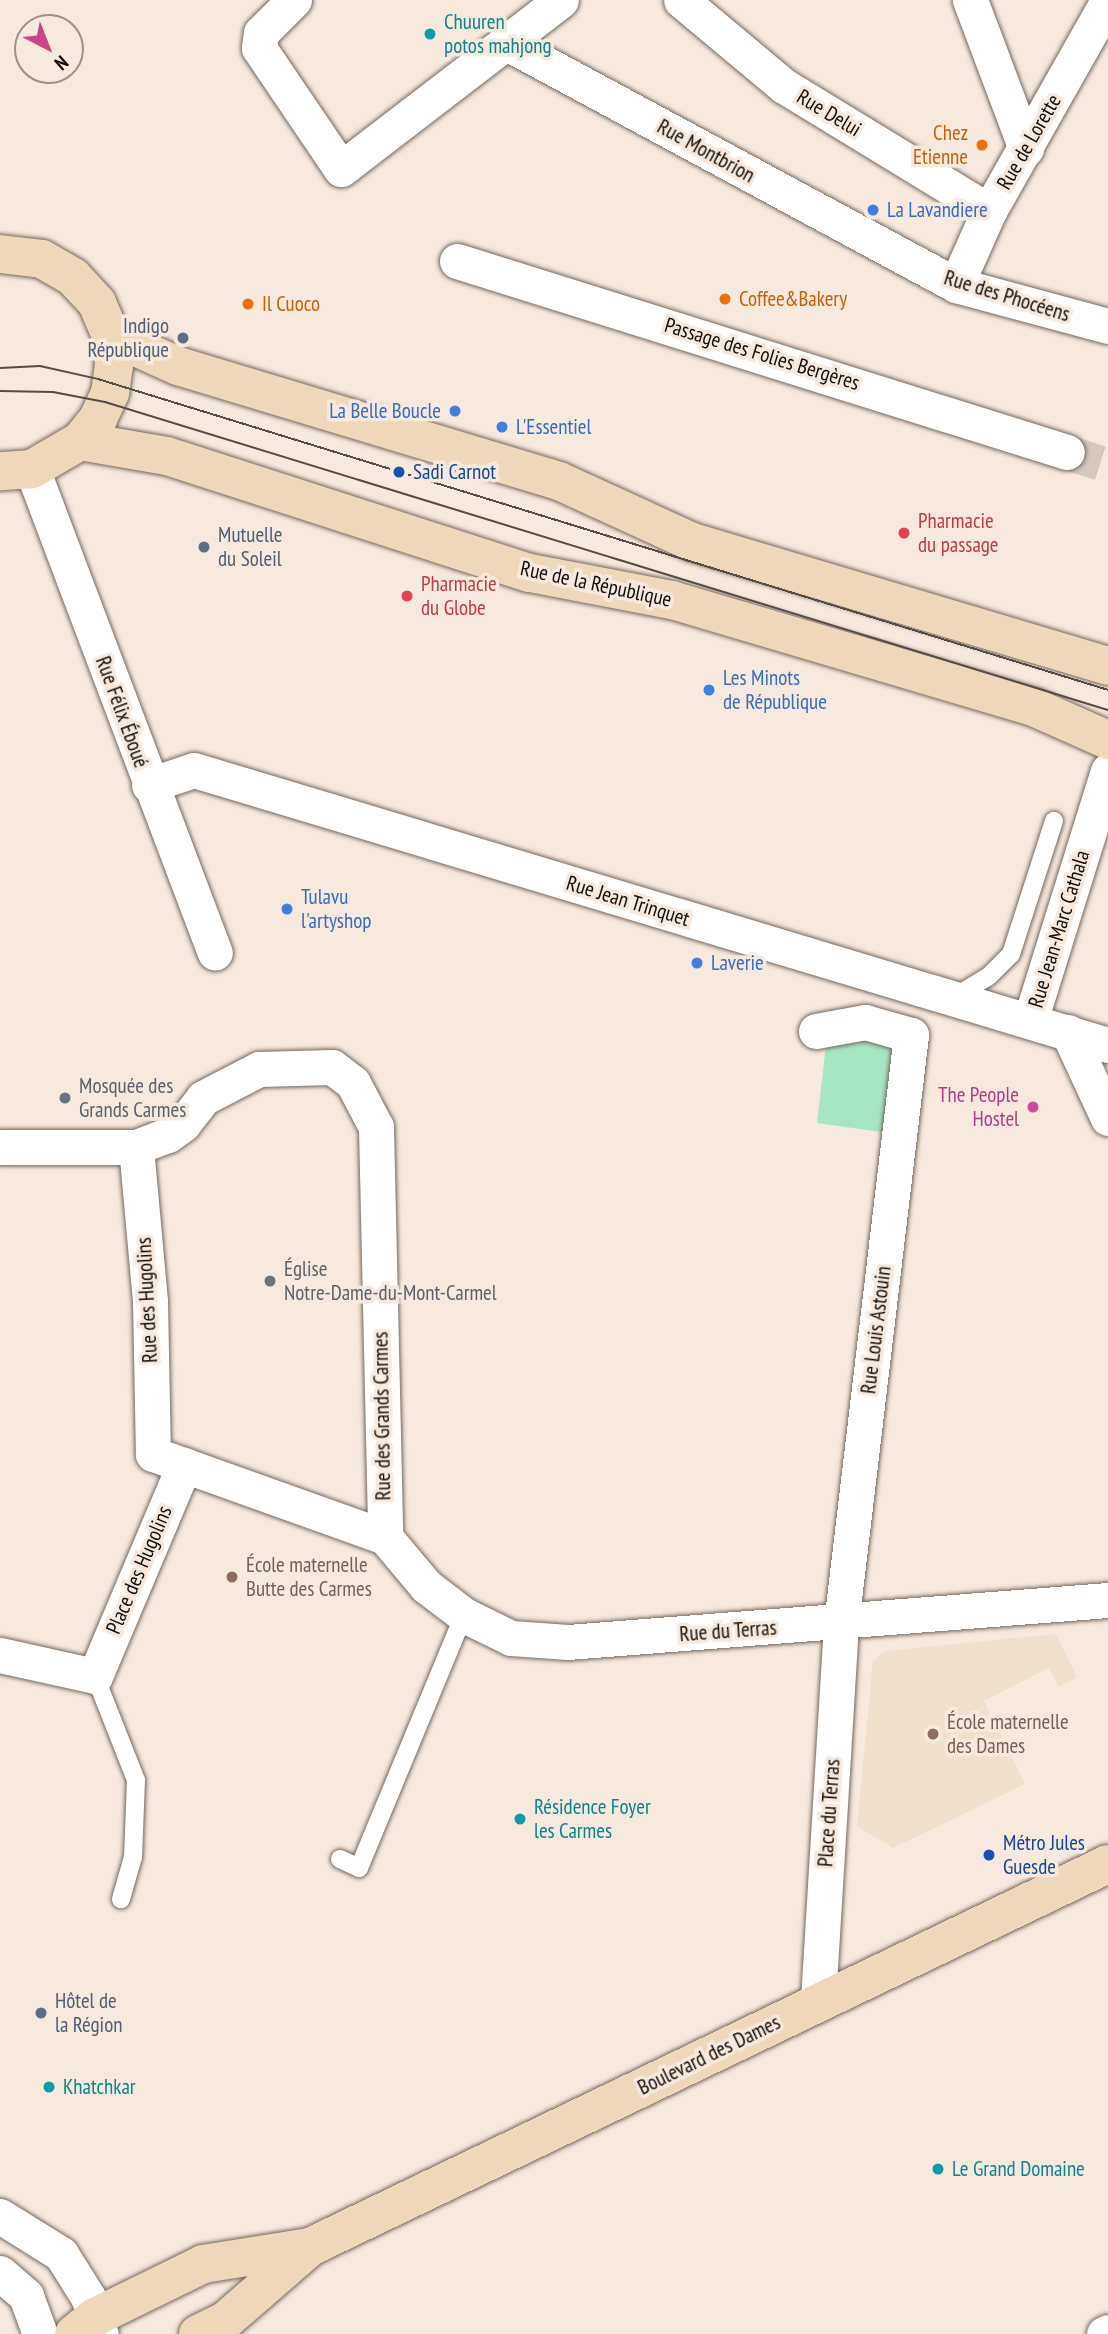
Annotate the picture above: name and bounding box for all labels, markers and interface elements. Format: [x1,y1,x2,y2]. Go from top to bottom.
place label: Chuuren potos mahjong [444,9,552,59]
north arrow [14,14,84,84]
marker: Chuuren potos mahjong [422,26,438,42]
text: N [50,51,74,75]
street label: Rue Delui [792,84,866,142]
street label: Rue de Lorette [992,90,1066,194]
street label: Rue Montbrion [653,114,759,188]
place label: Chez Etienne [913,120,968,170]
marker: Chez Etienne [974,137,990,153]
place label: La Lavandiere [887,197,988,223]
marker: La Lavandiere [865,202,881,218]
street label: Rue des Phocéens [941,265,1073,327]
place label: Coffee&Bakery [739,286,847,312]
place label: Il Cuoco [262,291,320,317]
marker: Coffee&Bakery [717,291,733,307]
marker: Il Cuoco [240,296,256,312]
street label: Passage des Folies Bergères [662,312,862,396]
place label: Indigo République [87,313,169,363]
marker: Indigo République [175,330,191,346]
place label: La Belle Boucle [329,398,441,424]
marker: La Belle Boucle [447,403,463,419]
place label: L'Essentiel [516,414,591,440]
marker: L'Essentiel [494,419,510,435]
place label: Sadi Carnot [413,459,496,485]
marker: Sadi Carnot [391,464,407,480]
place label: Pharmacie du passage [918,508,999,558]
place label: Mutuelle du Soleil [218,522,283,572]
marker: Pharmacie du passage [896,525,912,541]
marker: Mutuelle du Soleil [196,539,212,555]
street label: Rue de la République [518,556,674,612]
place label: Pharmacie du Globe [421,571,497,621]
marker: Pharmacie du Globe [399,588,415,604]
street label: Rue Félix Éboué [90,653,154,771]
place label: Les Minots de République [723,665,827,715]
marker: Les Minots de République [701,682,717,698]
street label: Rue Jean-Marc Cathala [1023,847,1095,1011]
street label: Rue Jean Trinquet [563,870,693,932]
place label: Tulavu l'artyshop [301,884,371,934]
marker: Tulavu l'artyshop [279,901,295,917]
place label: Laverie [711,950,764,976]
marker: Laverie [689,955,705,971]
place label: Mosquée des Grands Carmes [79,1073,186,1123]
place label: The People Hostel [938,1082,1019,1132]
marker: Mosquée des Grands Carmes [57,1090,73,1106]
marker: The People Hostel [1025,1099,1041,1115]
street label: Rue des Hugolins [131,1236,163,1364]
place label: Église Notre-Dame-du-Mont-Carmel [284,1256,497,1306]
street label: Rue Louis Astouin [856,1264,896,1396]
marker: Église Notre-Dame-du-Mont-Carmel [262,1273,278,1289]
street label: Rue des Grands Carmes [368,1331,396,1501]
street label: Place des Hugolins [101,1502,177,1638]
place label: École maternelle Butte des Carmes [246,1552,372,1602]
marker: École maternelle Butte des Carmes [224,1569,240,1585]
street label: Rue du Terras [678,1615,778,1647]
place label: École maternelle des Dames [947,1709,1069,1759]
marker: École maternelle des Dames [925,1726,941,1742]
street label: Place du Terras [813,1758,845,1868]
place label: Résidence Foyer les Carmes [534,1794,651,1844]
marker: Résidence Foyer les Carmes [512,1811,528,1827]
place label: Métro Jules Guesde [1003,1830,1085,1880]
marker: Métro Jules Guesde [981,1847,997,1863]
place label: Hôtel de la Région [55,1988,122,2038]
marker: Hôtel de la Région [33,2005,49,2021]
street label: Boulevard des Dames [634,2010,784,2100]
place label: Khatchkar [63,2074,136,2100]
marker: Khatchkar [41,2079,57,2095]
place label: Le Grand Domaine [952,2156,1085,2182]
marker: Le Grand Domaine [930,2161,946,2177]

